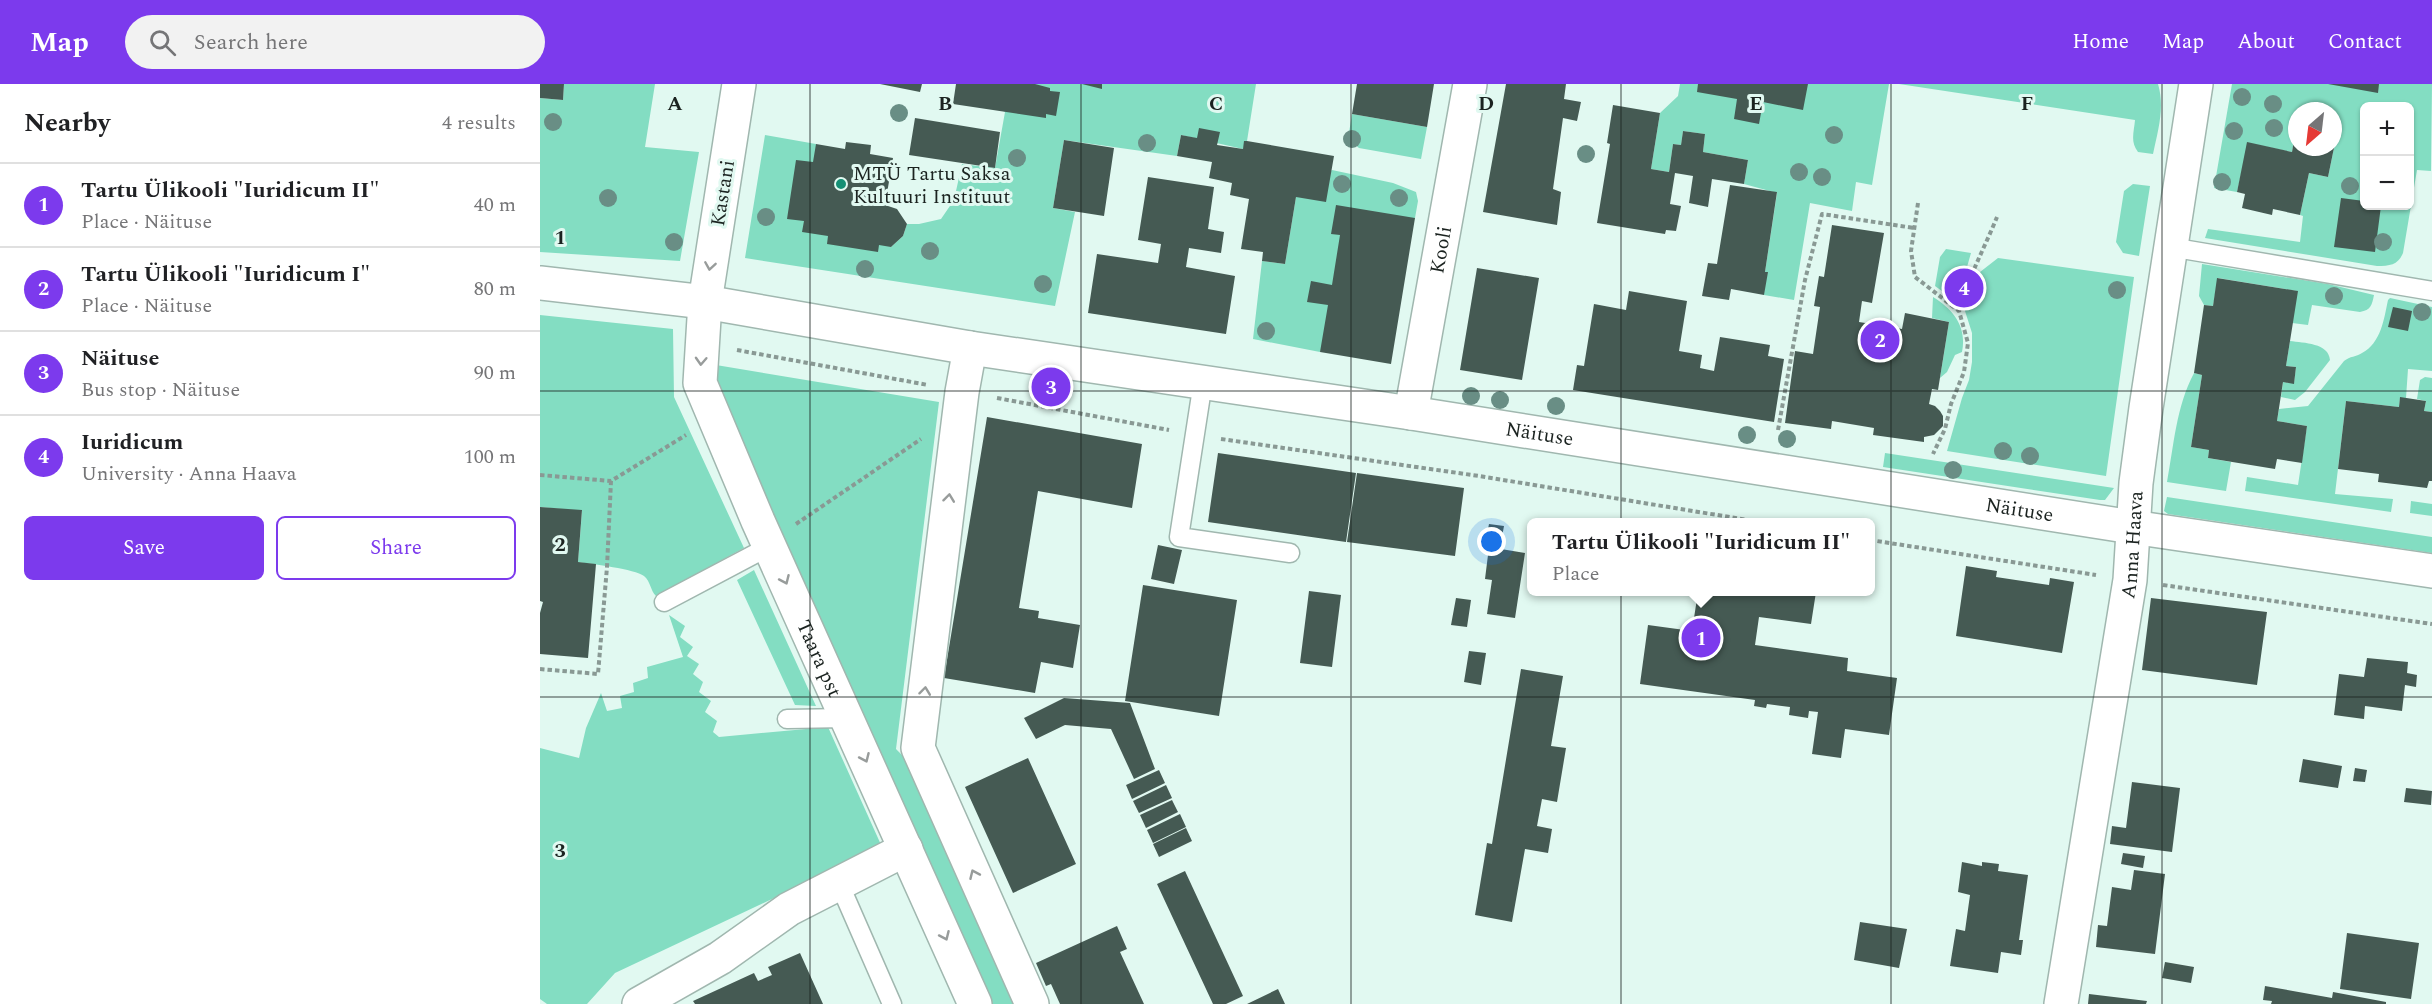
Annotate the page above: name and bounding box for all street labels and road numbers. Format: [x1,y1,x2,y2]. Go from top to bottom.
street label: Kastani [703,158,743,229]
street label: Kooli [1422,224,1460,276]
street label: Näituse [1503,414,1576,454]
street label: Näituse [1983,490,2056,530]
street label: Anna Haava [2113,490,2152,601]
street label: Taara pst [788,615,849,702]

